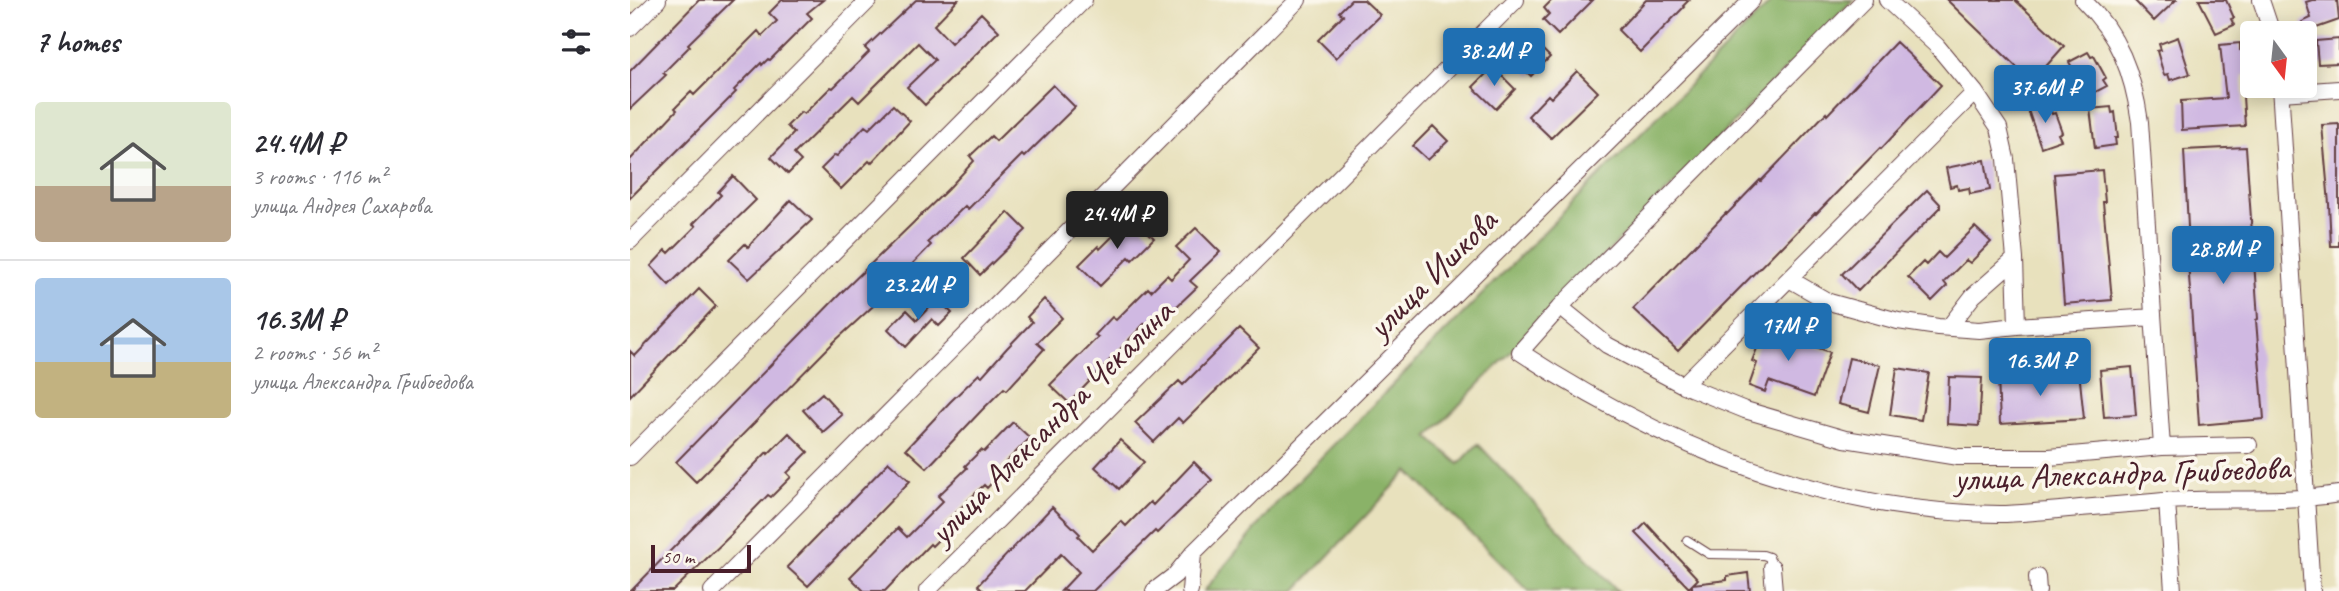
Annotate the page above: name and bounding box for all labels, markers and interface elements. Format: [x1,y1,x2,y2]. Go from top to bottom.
north arrow [2240,21,2317,98]
map controls [2240,21,2317,98]
text: 7 homes [35,23,120,61]
icon: filters [557,23,595,61]
pin: 38.2M ₽ [1429,28,1559,88]
text: 38.2M ₽ [1459,36,1529,65]
pin: 37.6M ₽ [1980,66,2110,125]
text: 37.6M ₽ [2010,73,2080,102]
text: 24.4M ₽ [252,124,343,162]
icon: home [91,130,175,214]
text: 3 rooms · 116 m² [252,162,387,191]
text: улица Андрея Сахарова [252,191,431,220]
pin: 24.4M ₽ [1052,191,1182,251]
street label: улица Ишкова [1356,198,1508,350]
text: 24.4M ₽ [1082,199,1152,228]
pin: 28.8M ₽ [2158,226,2288,286]
text: 28.8M ₽ [2188,234,2258,263]
pin: 23.2M ₽ [853,262,983,322]
text: 23.2M ₽ [883,270,953,299]
street label: улица Александра Чекалина [917,288,1185,556]
text: 16.3M ₽ [252,300,344,338]
pin: 17M ₽ [1739,304,1837,363]
icon: home [91,306,175,390]
text: 17M ₽ [1761,311,1815,340]
text: 2 rooms · 56 m² [252,338,376,367]
pin: 16.3M ₽ [1975,338,2105,398]
text: 16.3M ₽ [2005,346,2075,375]
text: улица Александра Грибоедова [252,367,473,396]
street label: улица Александра Грибоедова [1951,445,2293,501]
scale bar [651,542,751,574]
text: 50 m [662,545,694,569]

